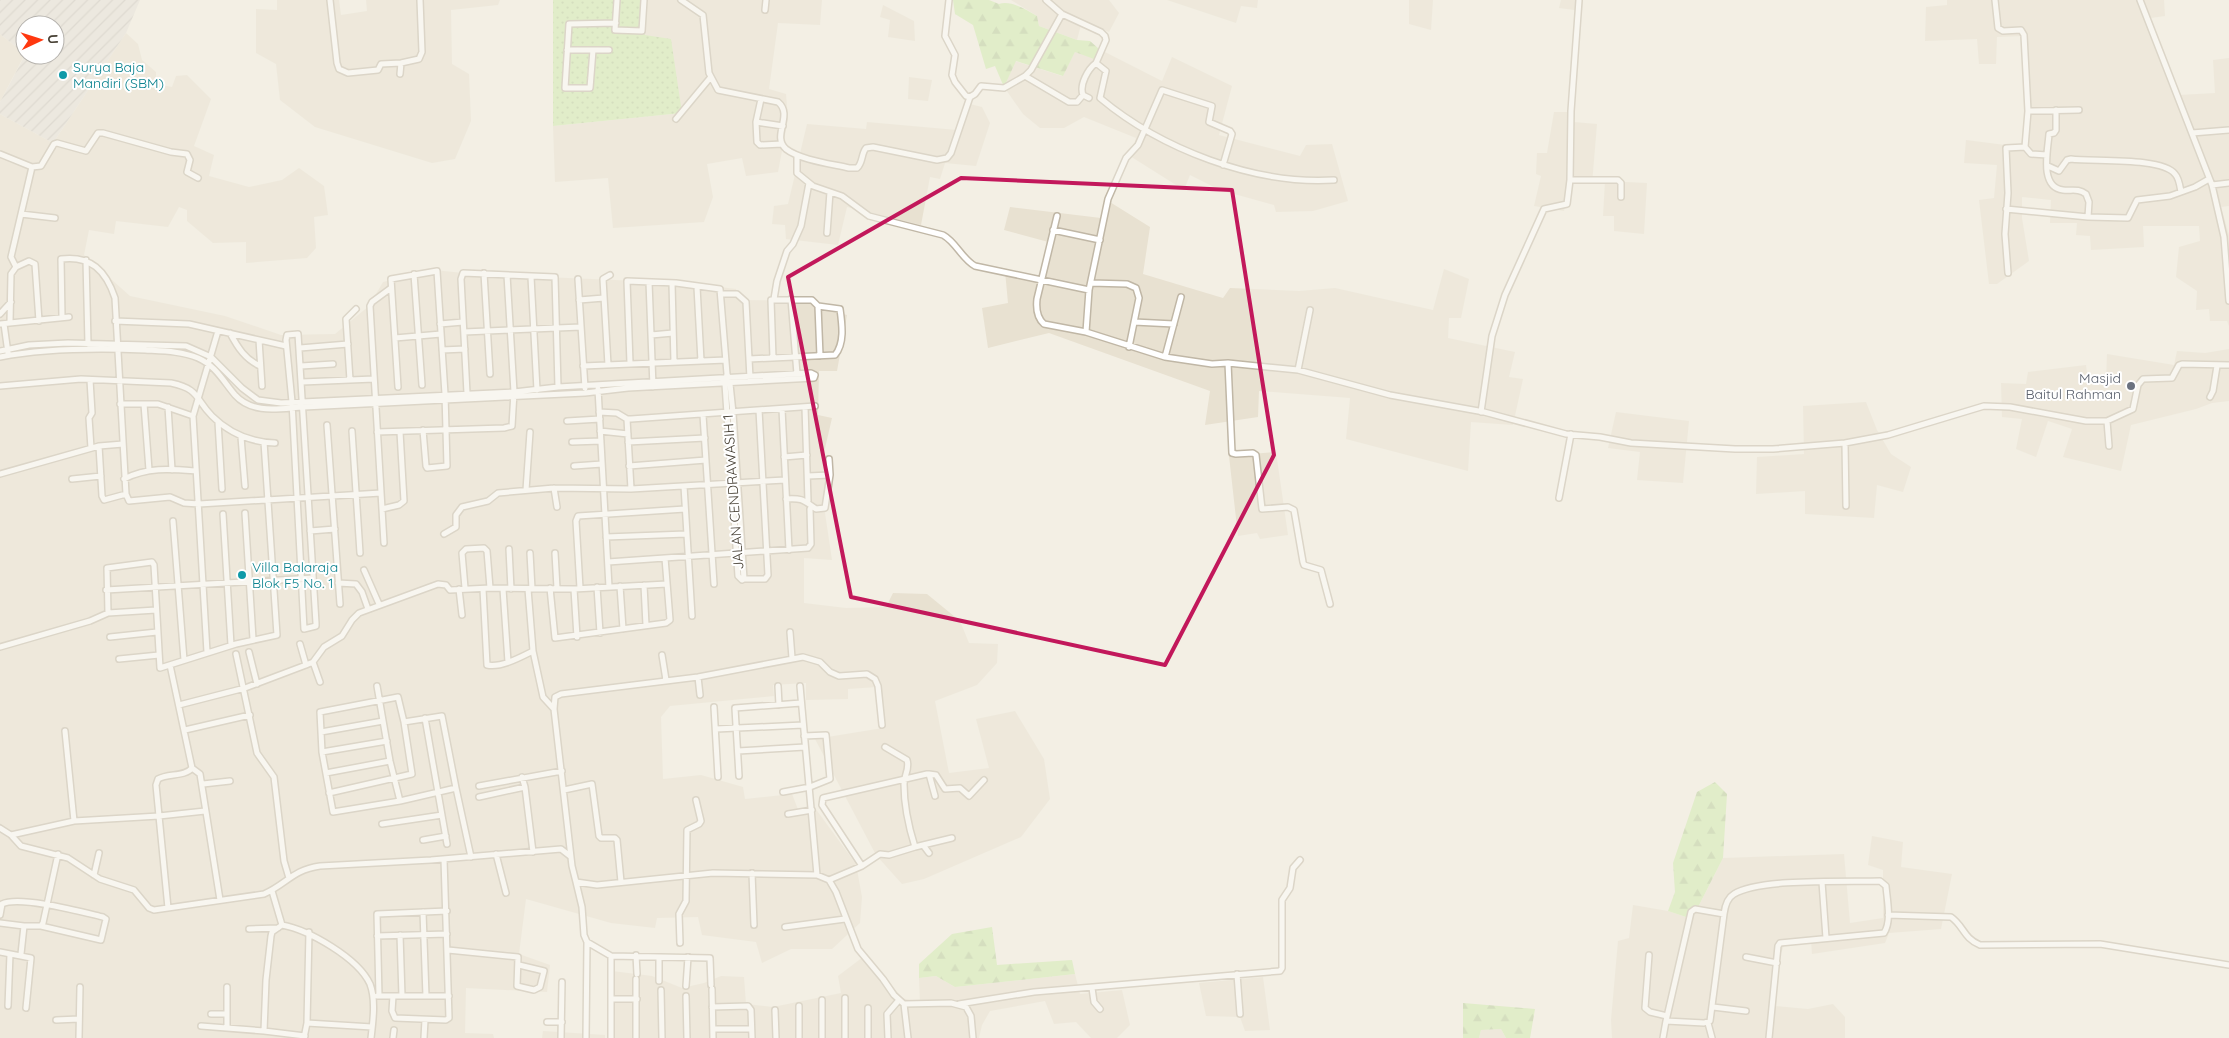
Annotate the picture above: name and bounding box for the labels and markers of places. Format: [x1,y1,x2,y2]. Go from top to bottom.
place label: Surya Baja Mandiri (SBM) [73,58,164,92]
marker: Surya Baja Mandiri (SBM) [57,69,69,81]
place label: Masjid Baitul Rahman [2025,369,2121,403]
marker: Masjid Baitul Rahman [2125,380,2137,392]
place label: Villa Balaraja Blok F5 No. 1 [252,558,338,592]
marker: Villa Balaraja Blok F5 No. 1 [236,569,248,581]

